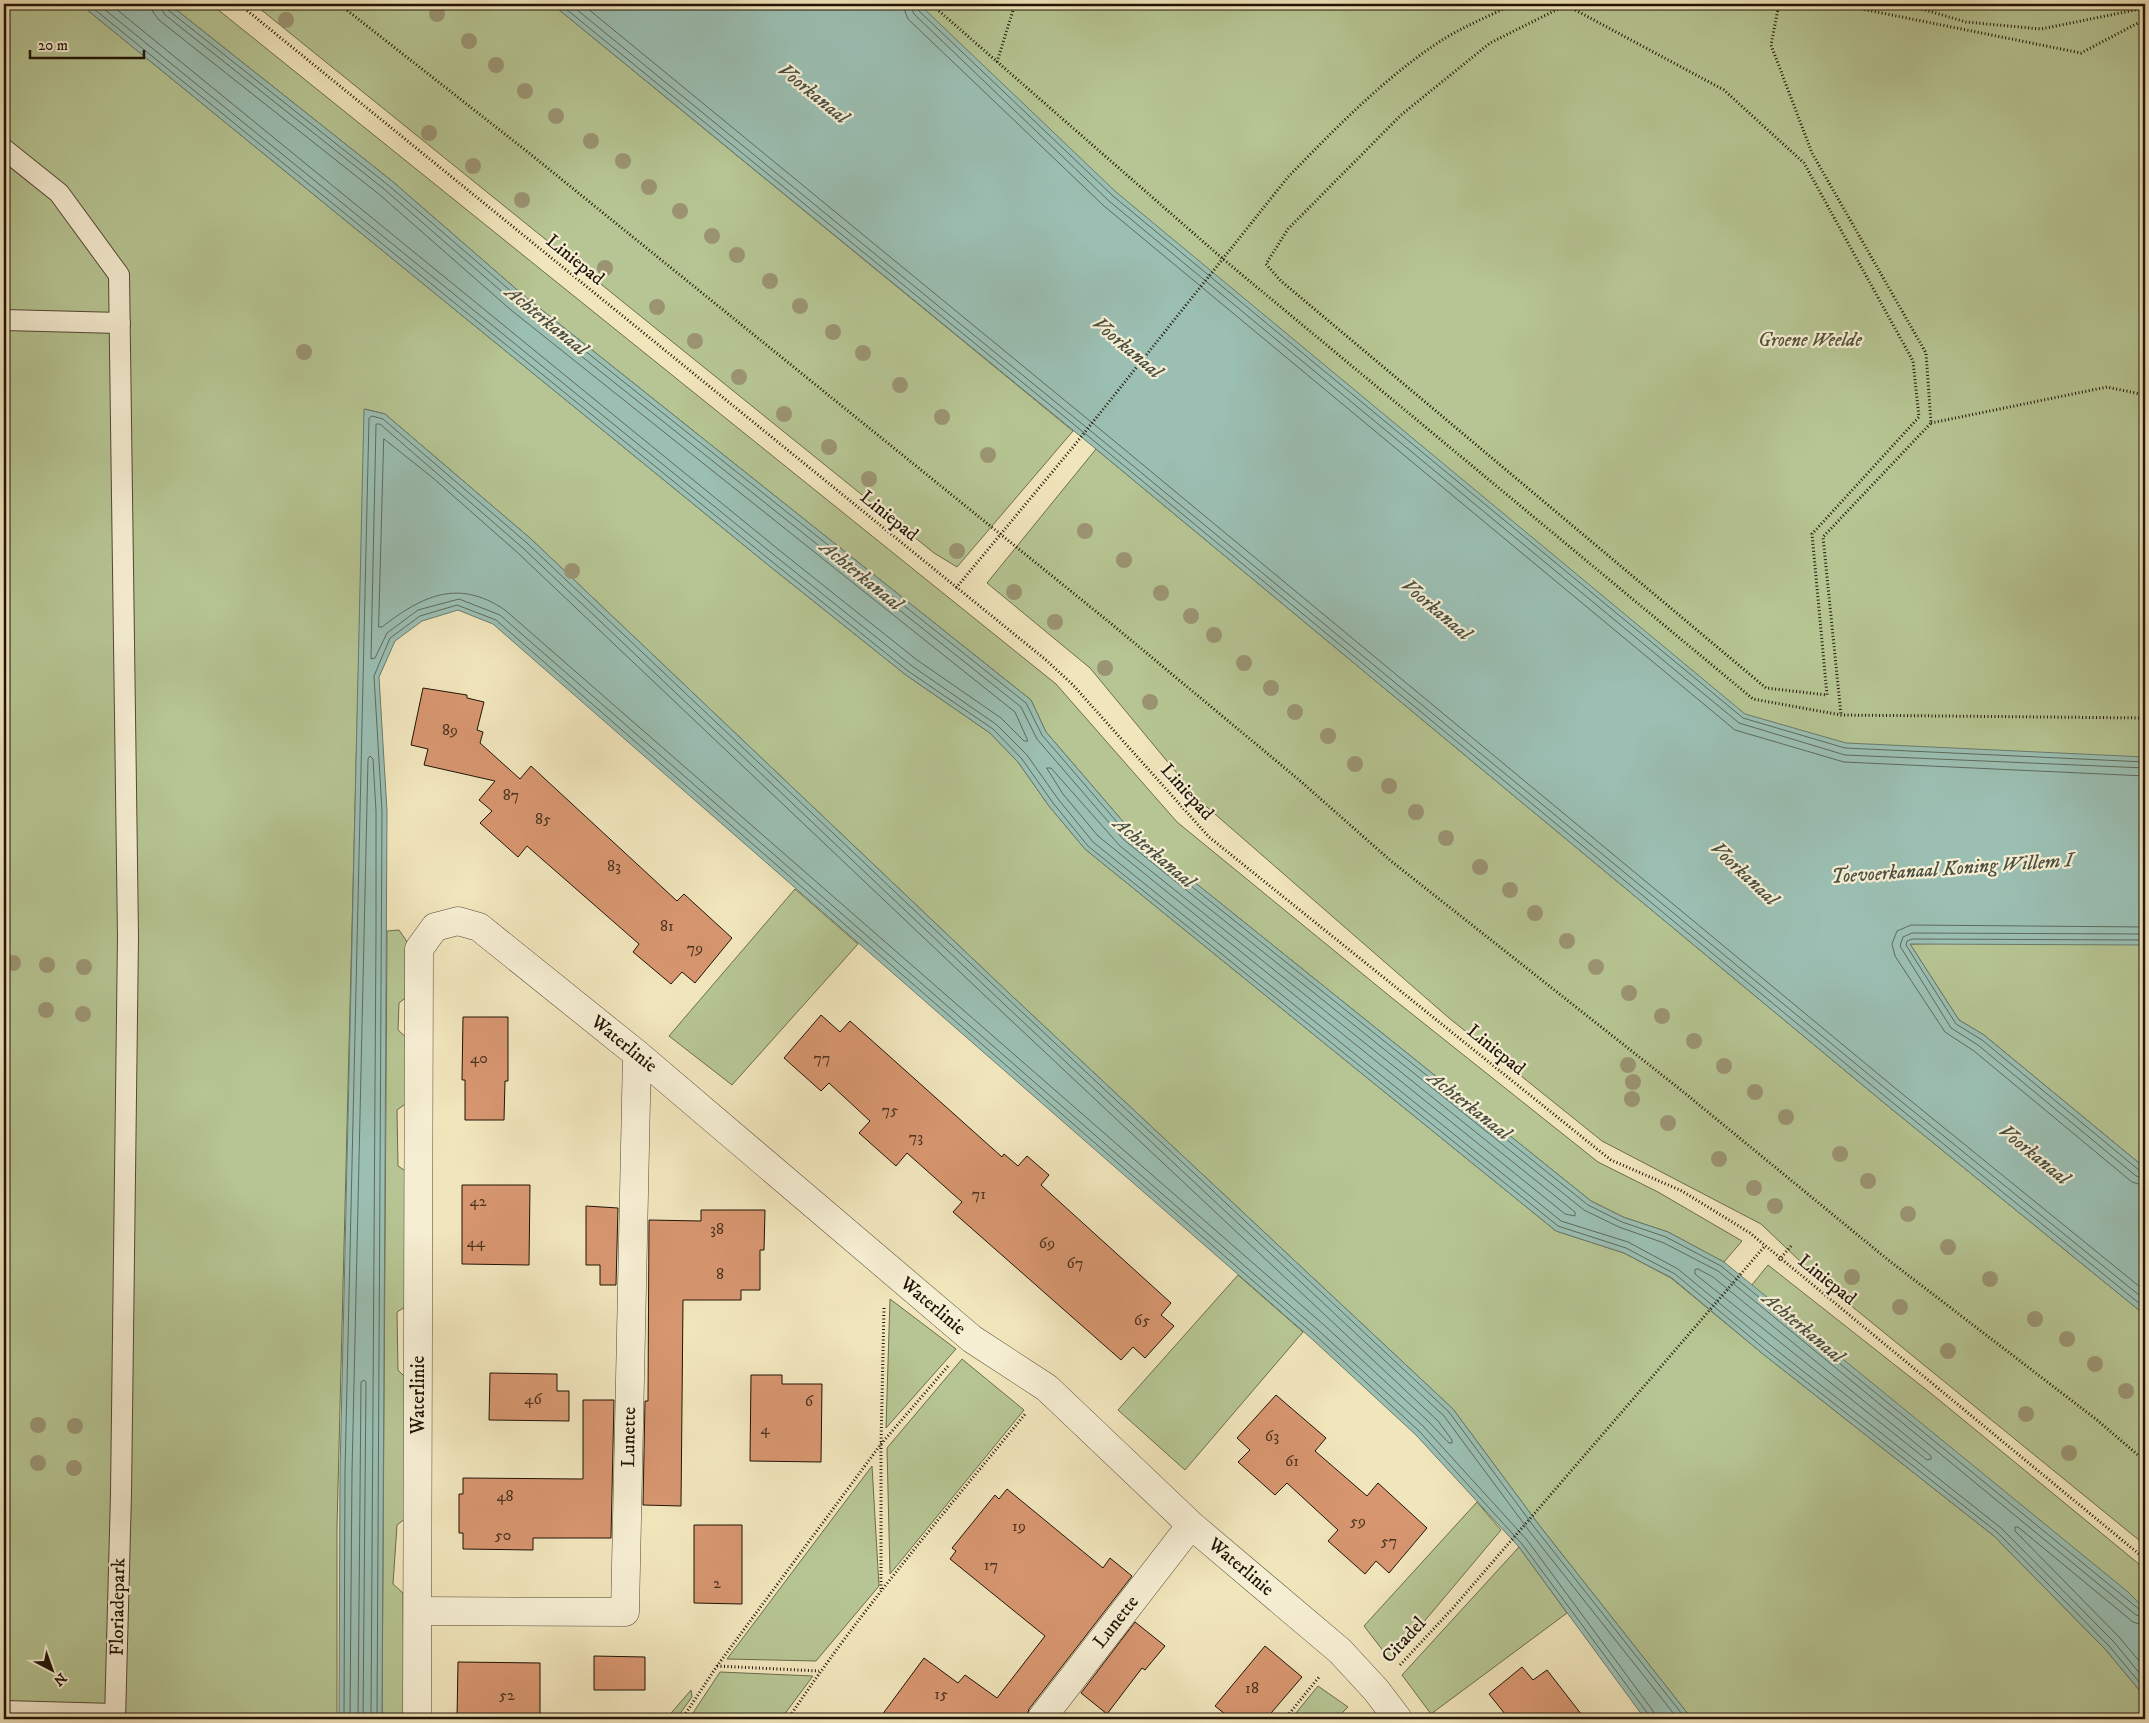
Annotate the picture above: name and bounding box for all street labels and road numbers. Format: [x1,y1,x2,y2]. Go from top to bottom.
street label: Liniepad [541,230,609,291]
street label: Liniepad [855,486,923,547]
street label: Liniepad [1156,759,1219,825]
street label: Waterlinie [585,1010,662,1078]
street label: Liniepad [1462,1020,1530,1081]
street label: Liniepad [1793,1250,1861,1311]
street label: Waterlinie [895,1271,971,1340]
street label: Waterlinie [407,1356,430,1435]
street label: Lunette [617,1406,641,1468]
street label: Waterlinie [1203,1532,1279,1601]
street label: Floriadepark [106,1557,130,1656]
street label: Lunette [1088,1591,1144,1653]
street label: Citadel [1377,1612,1431,1668]

